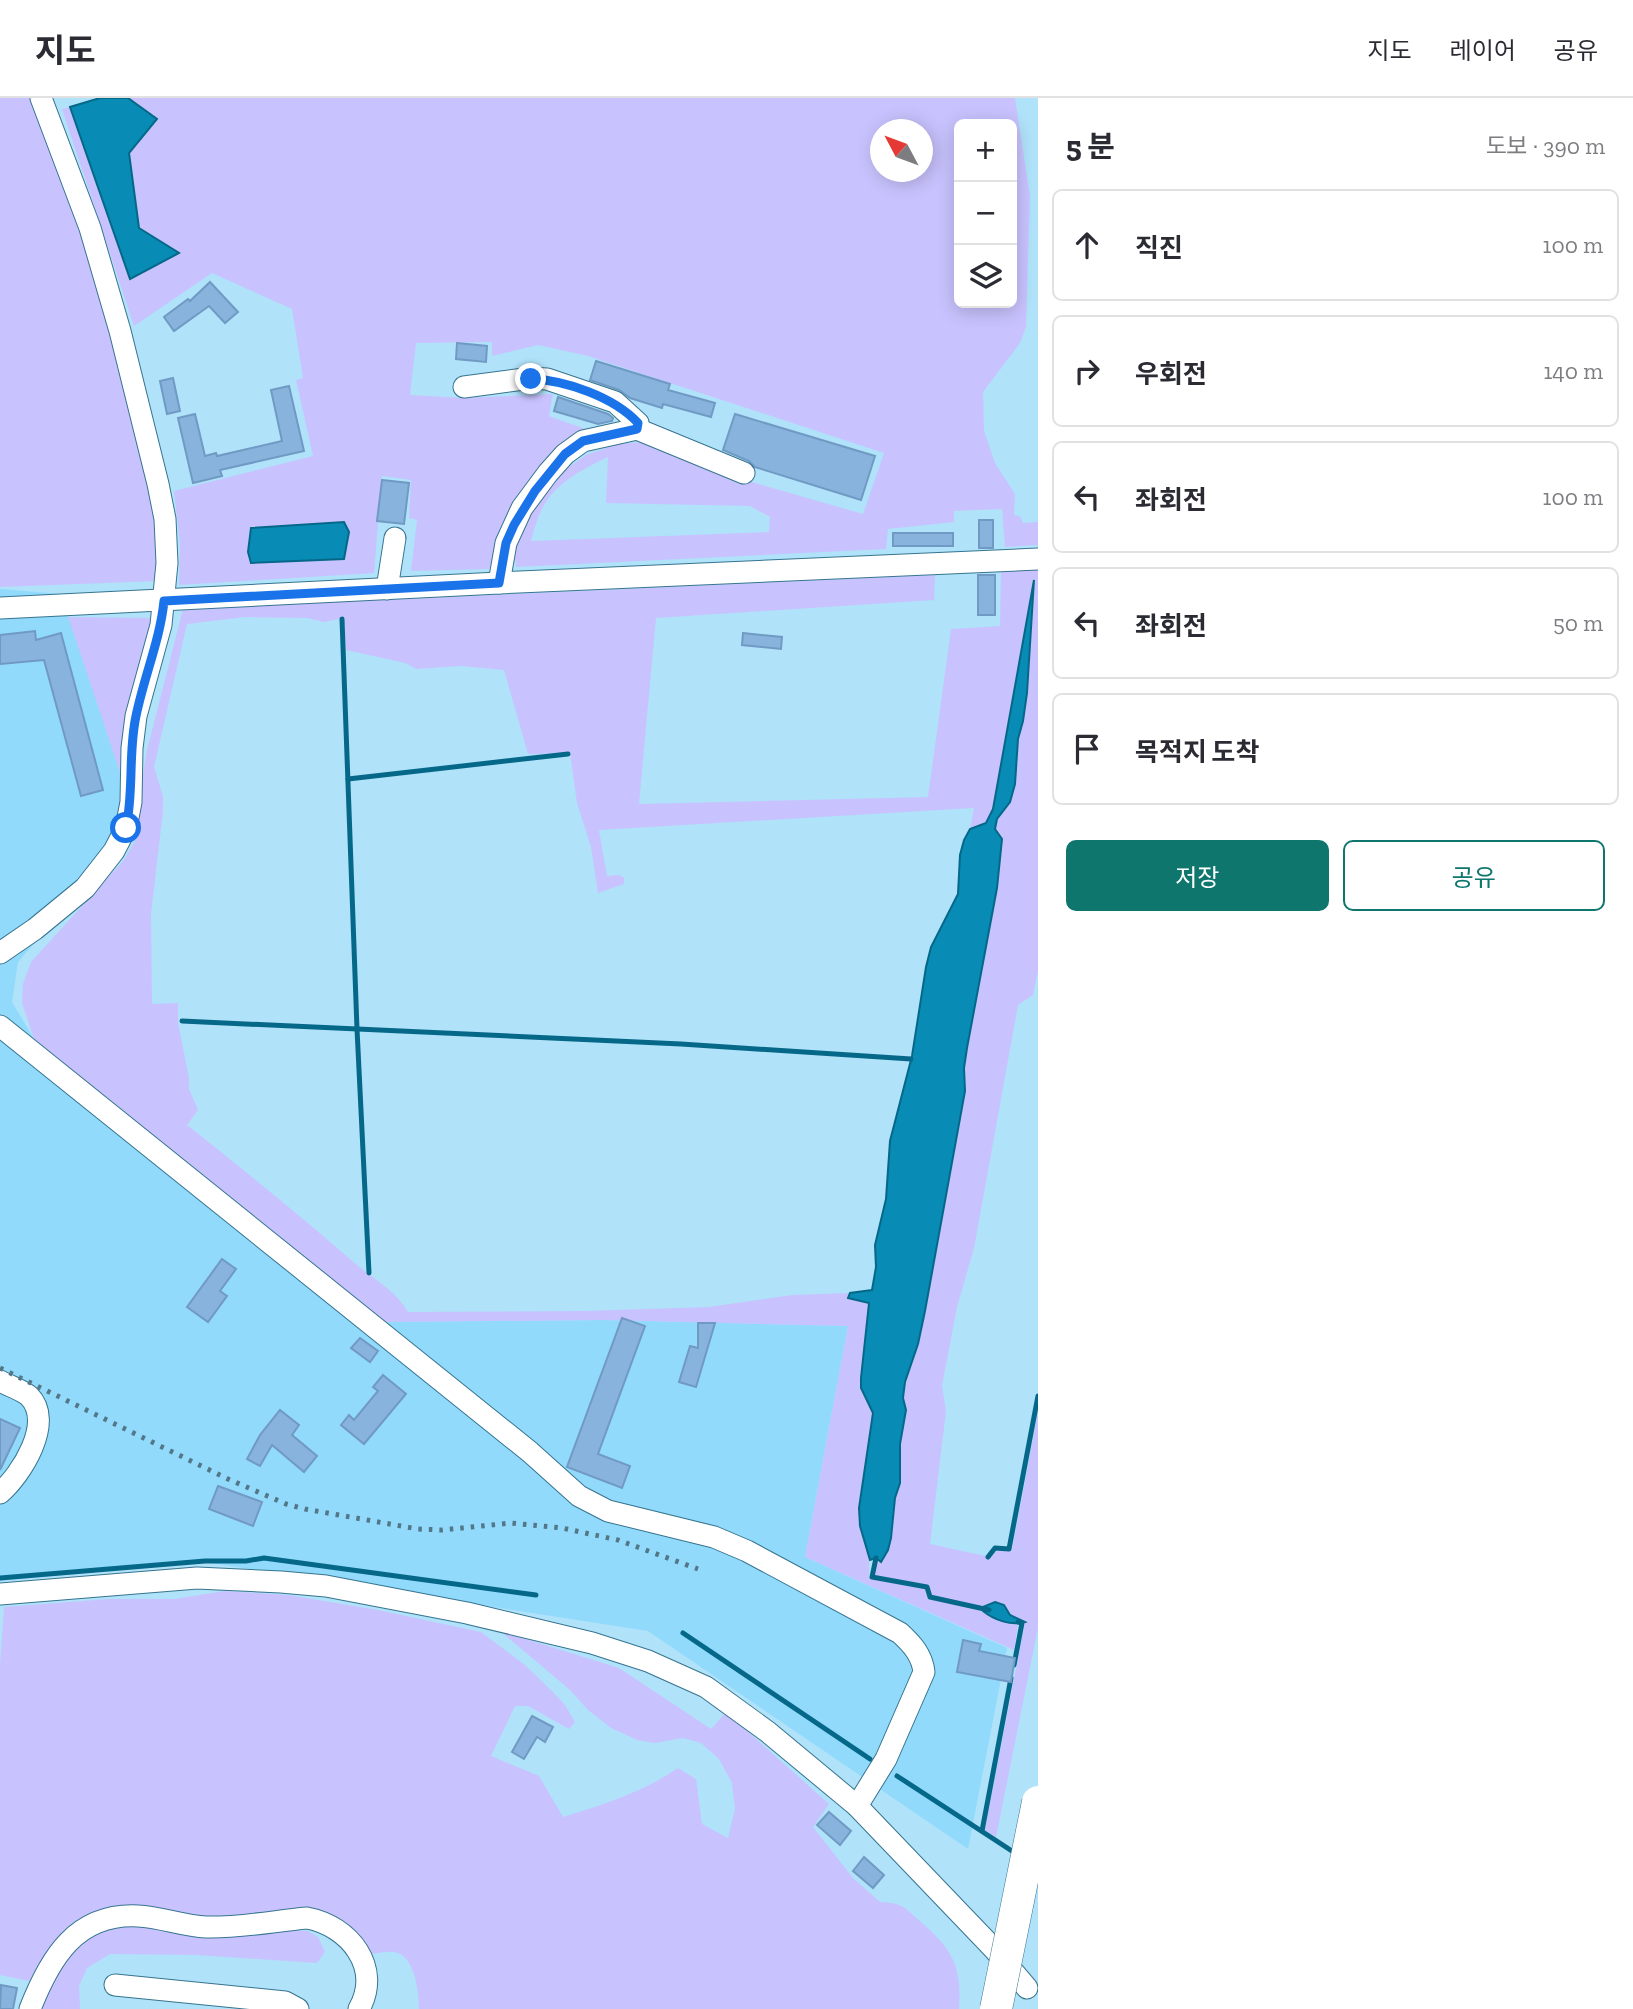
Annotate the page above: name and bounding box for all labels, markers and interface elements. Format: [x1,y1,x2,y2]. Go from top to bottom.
text: 지도 [35,31,96,70]
text: 지도 [1367,36,1412,65]
text: 레이어 [1450,36,1516,65]
text: 공유 [1554,36,1598,65]
north arrow [870,119,933,182]
map controls [954,119,1017,308]
button: + [954,119,1017,182]
text: 5 분 [1066,129,1115,165]
text: 도보 · 390 m [1485,132,1605,160]
button: − [954,182,1017,245]
icon: ahead [1068,226,1106,264]
text: 100 m [1543,231,1603,259]
text: 직진 [1135,232,1183,264]
button: layers [954,245,1017,308]
icon: right [1068,352,1106,390]
text: 140 m [1543,357,1603,385]
text: 우회전 [1135,358,1207,390]
route end [515,363,546,394]
icon: left [1068,478,1106,516]
text: 100 m [1543,483,1603,511]
text: 좌회전 [1135,484,1207,516]
icon: left [1068,604,1106,642]
text: 50 m [1553,609,1603,637]
text: 좌회전 [1135,610,1207,642]
icon: arrive [1068,730,1106,768]
text: 목적지 도착 [1135,736,1259,768]
route start [110,812,141,843]
button: 저장 [1066,840,1329,911]
button: 공유 [1343,840,1605,911]

